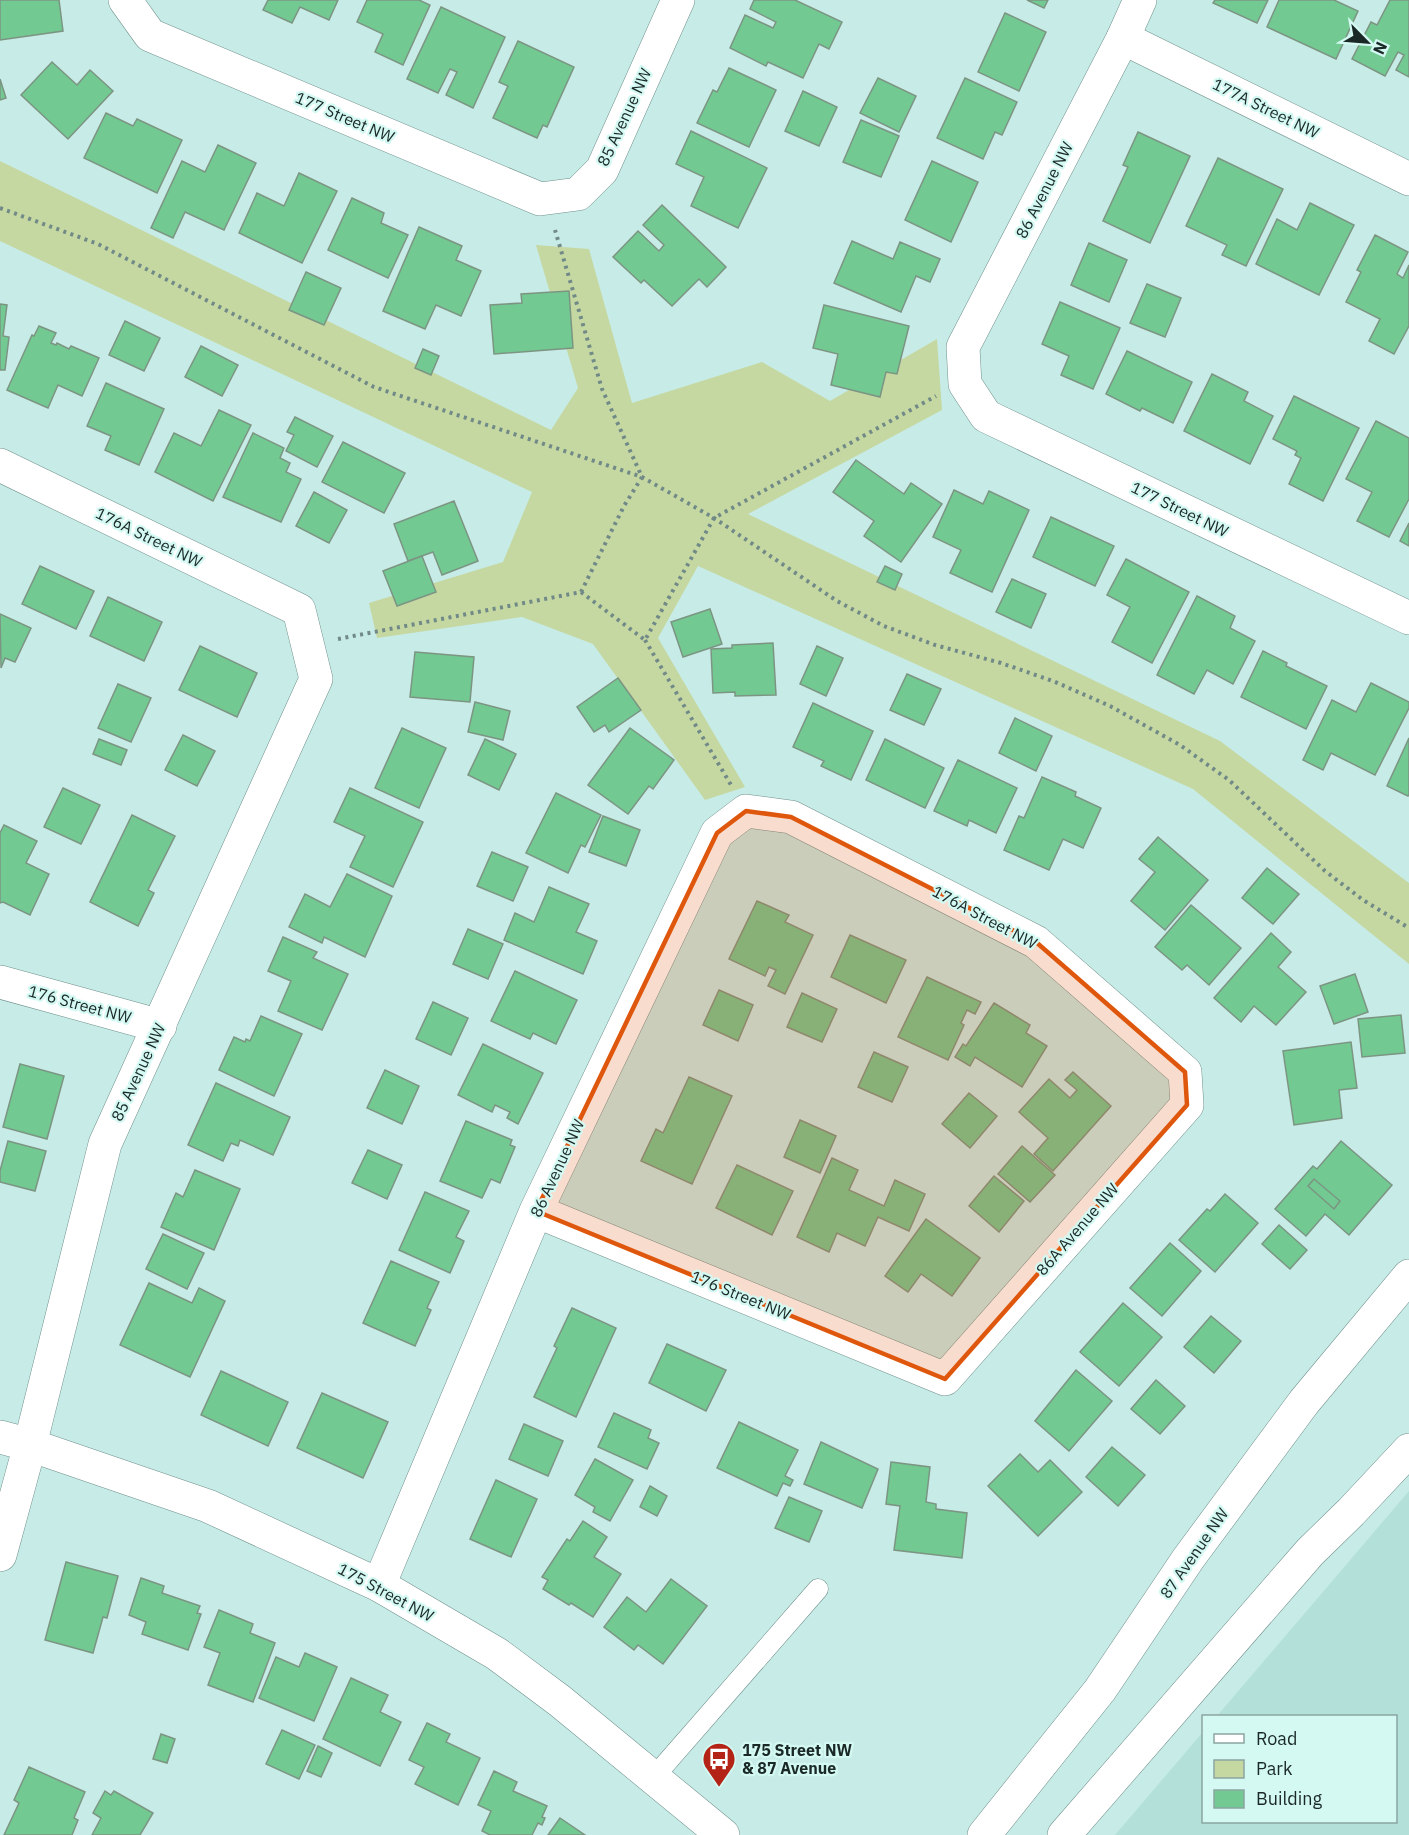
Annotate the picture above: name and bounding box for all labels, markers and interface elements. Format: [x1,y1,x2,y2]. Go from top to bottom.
north arrow [1337,12,1397,72]
text: N [1369,39,1392,58]
street label: 85 Avenue NW [593,65,655,169]
street label: 177A Street NW [1209,74,1323,142]
street label: 177 Street NW [292,87,398,147]
street label: 86 Avenue NW [1011,138,1077,242]
street label: 177 Street NW [1128,477,1232,541]
street label: 176A Street NW [92,503,206,571]
street label: 176A Street NW [929,881,1041,953]
street label: 176 Street NW [26,981,134,1027]
street label: 85 Avenue NW [107,1020,169,1124]
street label: 86 Avenue NW [526,1116,588,1220]
street label: 86A Avenue NW [1031,1179,1123,1279]
street label: 176 Street NW [688,1266,794,1324]
street label: 87 Avenue NW [1155,1504,1233,1602]
street label: 175 Street NW [335,1558,437,1626]
legend [1202,1715,1397,1823]
text: Road [1256,1727,1297,1750]
place label: 175 Street NW & 87 Avenue [742,1740,852,1778]
bus stop icon: 175 Street NW & 87 Avenue [701,1741,737,1788]
text: Park [1256,1757,1293,1780]
text: Building [1256,1787,1323,1810]

